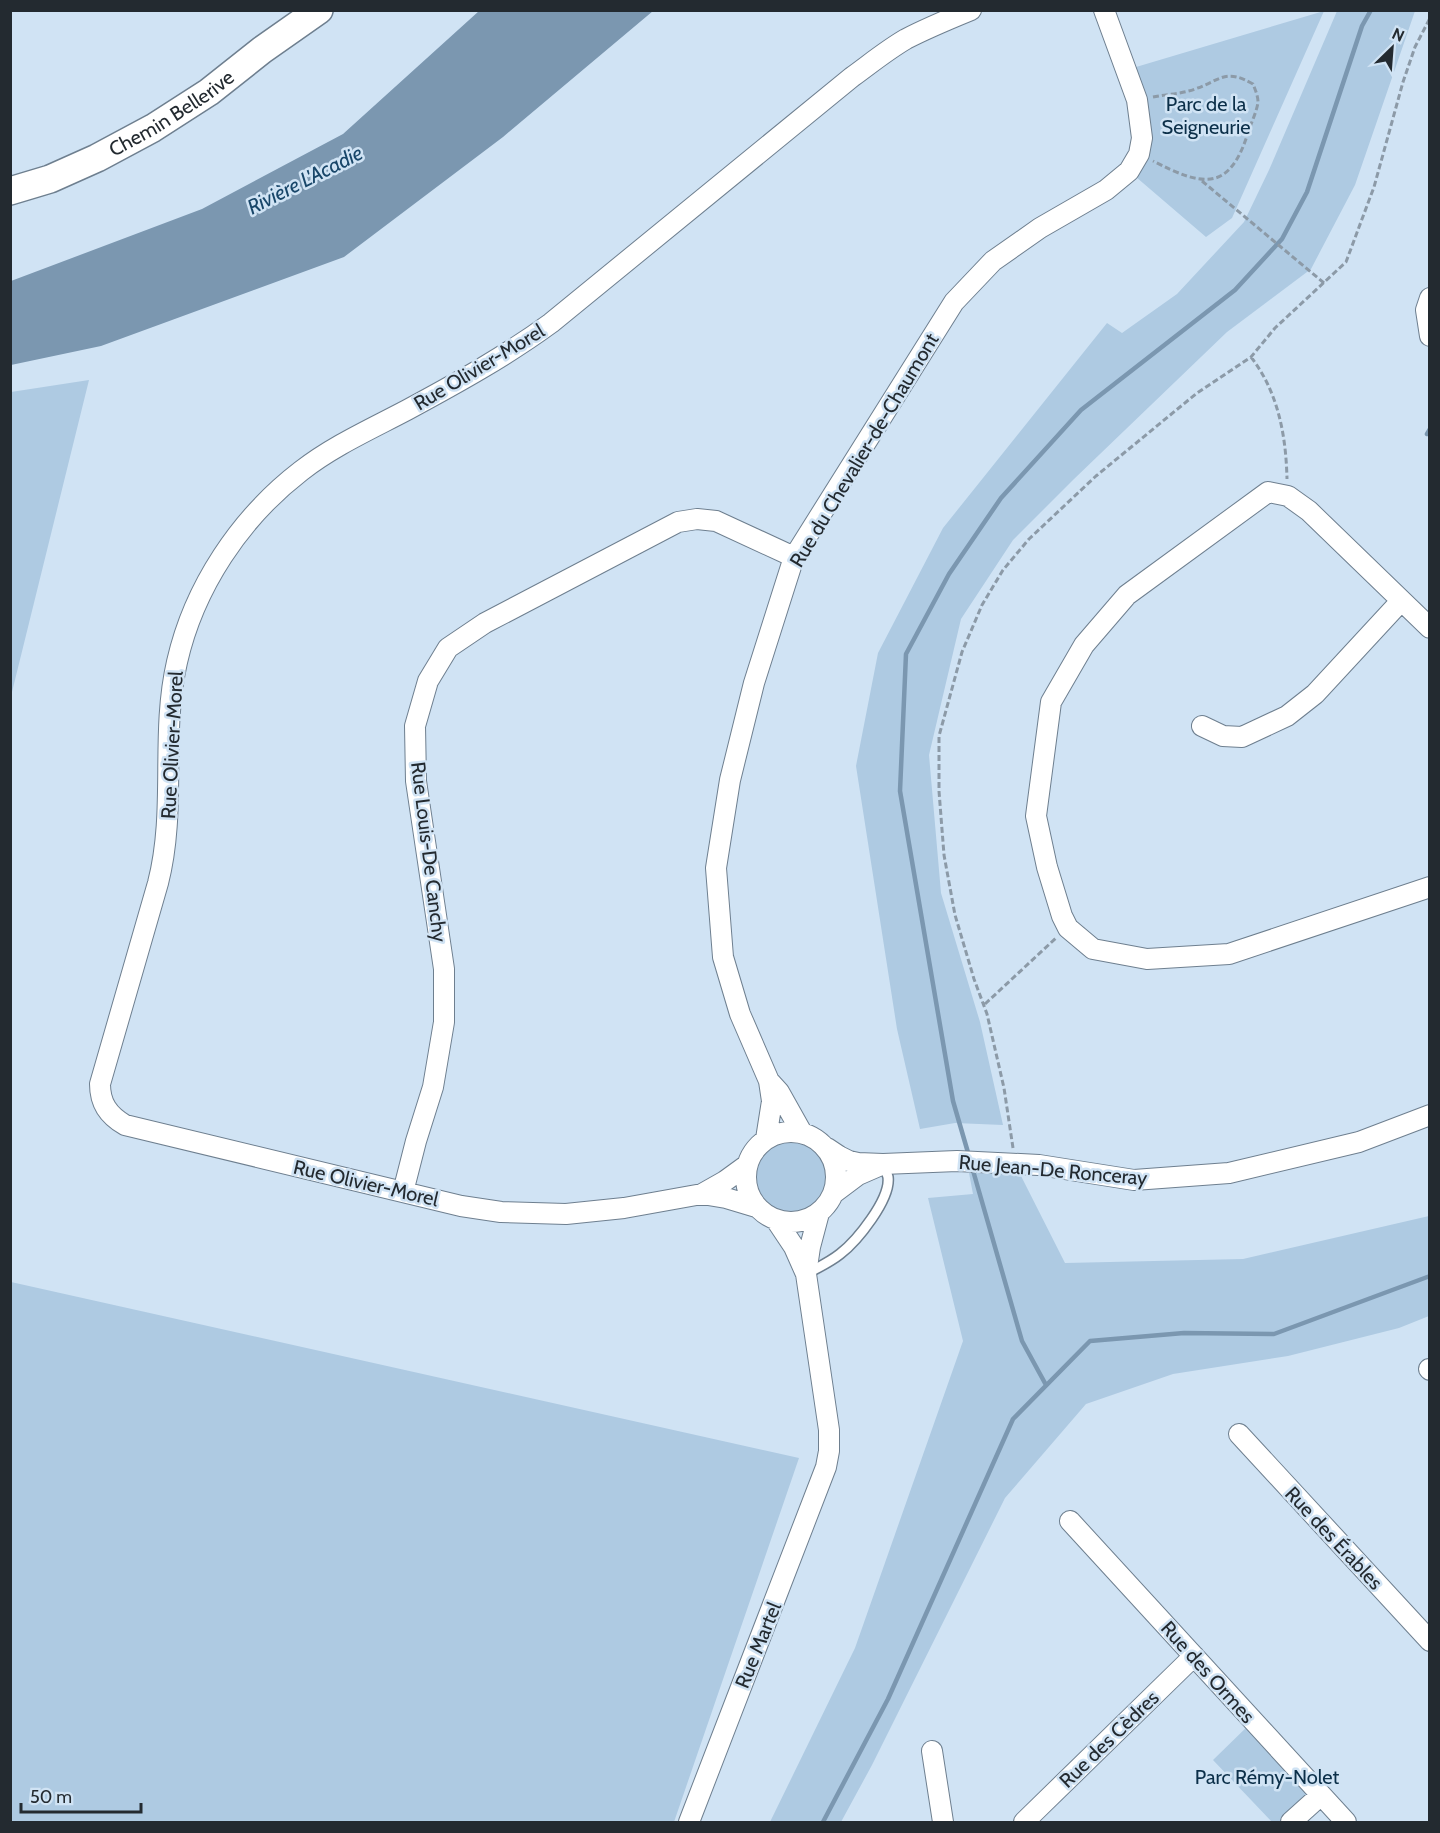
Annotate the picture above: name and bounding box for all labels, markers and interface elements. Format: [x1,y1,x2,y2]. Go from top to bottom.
north arrow [1362,18,1422,78]
text: N [1389,24,1407,46]
street label: Chemin Bellerive [105,65,239,161]
park label: Parc de la Seigneurie [1162,92,1250,139]
water label: Rivière L'Acadie [243,140,367,219]
street label: Rue Olivier-Morel [409,318,549,415]
street label: Rue du Chevalier-de-Chaumont [785,328,944,571]
street label: Rue Olivier-Morel [156,670,188,820]
street label: Rue Louis-De Canchy [406,761,452,943]
street label: Rue Jean-De Ronceray [958,1150,1148,1190]
street label: Rue Olivier-Morel [291,1155,441,1211]
street label: Rue des Érables [1280,1482,1388,1594]
street label: Rue Martel [730,1598,786,1692]
street label: Rue des Ormes [1156,1616,1260,1728]
street label: Rue des Cèdres [1054,1686,1164,1792]
park label: Parc Rémy-Nolet [1195,1765,1340,1789]
scale bar [21,1776,141,1814]
text: 50 m [30,1786,72,1808]

